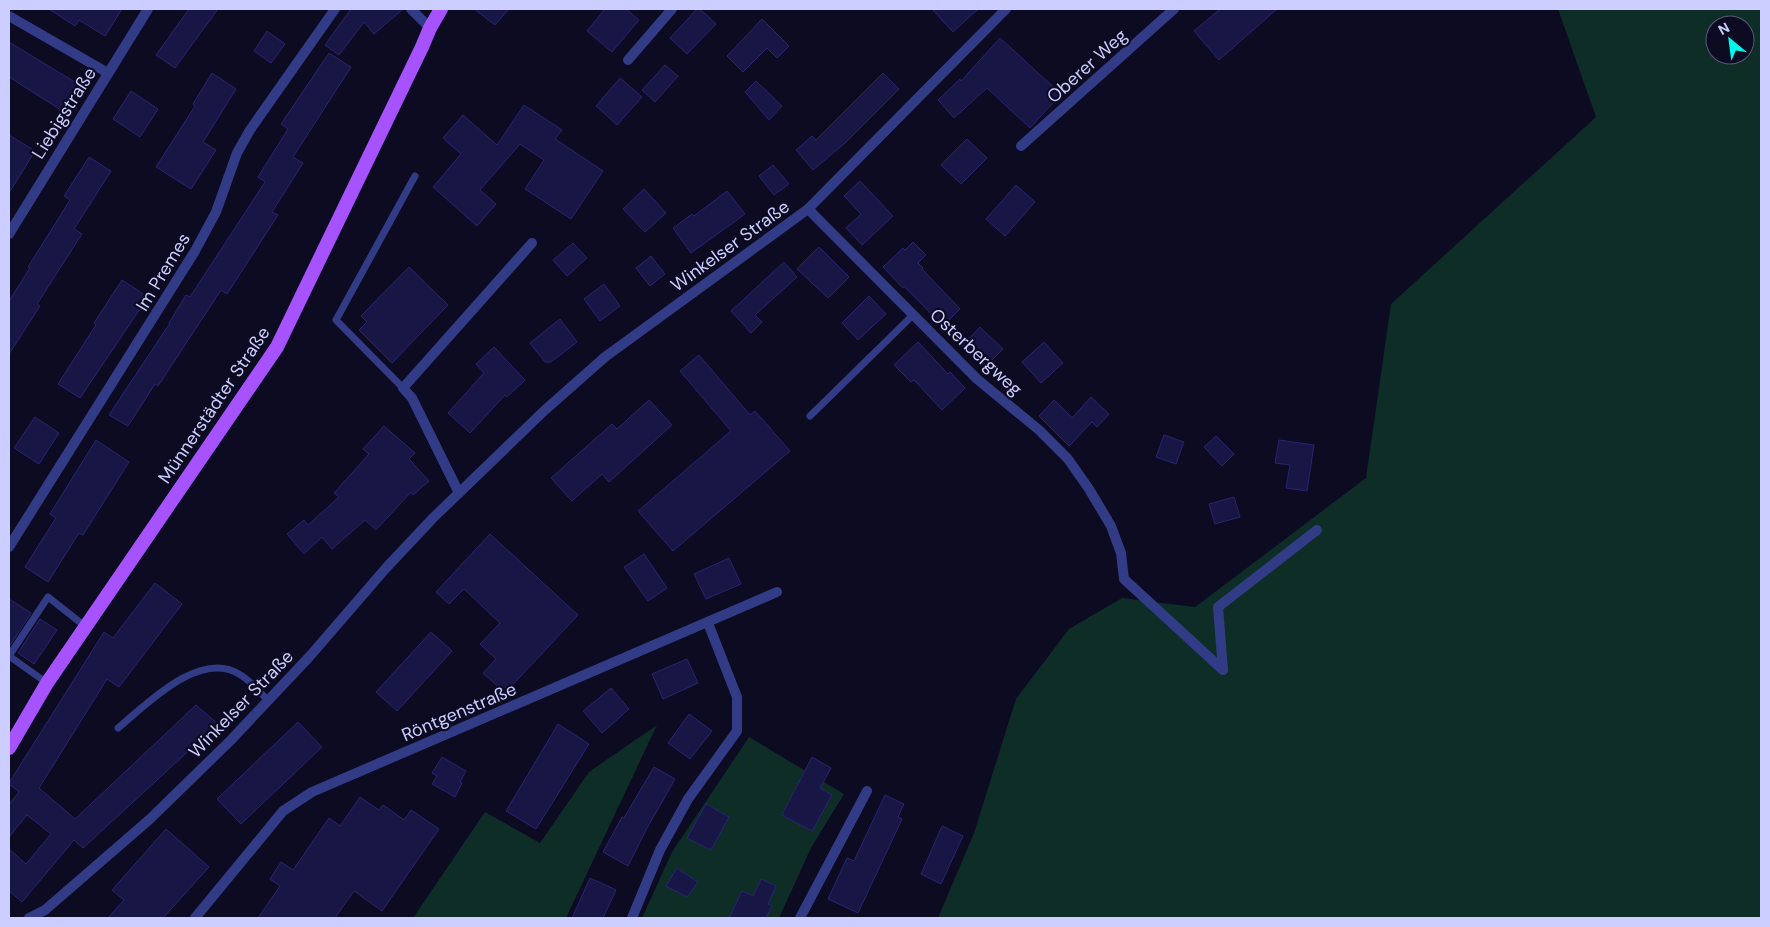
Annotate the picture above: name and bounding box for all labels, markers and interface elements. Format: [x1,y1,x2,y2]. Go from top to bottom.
north arrow [1705,15,1755,65]
text: N [1715,18,1733,39]
street label: Oberer Weg [1042,24,1132,108]
street label: Liebigstraße [26,63,102,163]
street label: Winkelser Straße [666,195,794,297]
street label: Im Premes [130,228,196,316]
street label: Osterbergweg [925,303,1027,401]
street label: Münnerstädter Straße [153,322,275,488]
street label: Winkelser Straße [183,645,299,763]
street label: Röntgenstraße [398,677,520,747]

